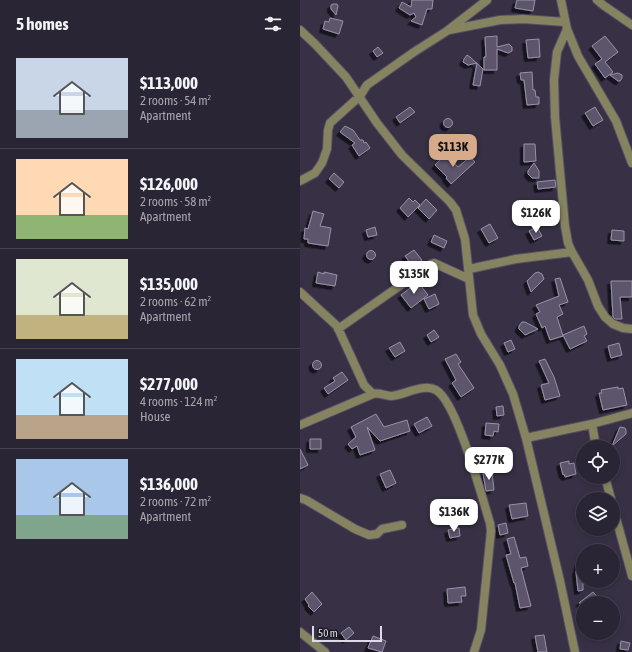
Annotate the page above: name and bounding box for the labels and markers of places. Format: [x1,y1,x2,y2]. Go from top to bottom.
pin: $113K [425,134,481,168]
pin: $126K [508,200,564,234]
pin: $135K [386,261,442,295]
pin: $277K [461,447,517,481]
pin: $136K [426,499,482,533]

